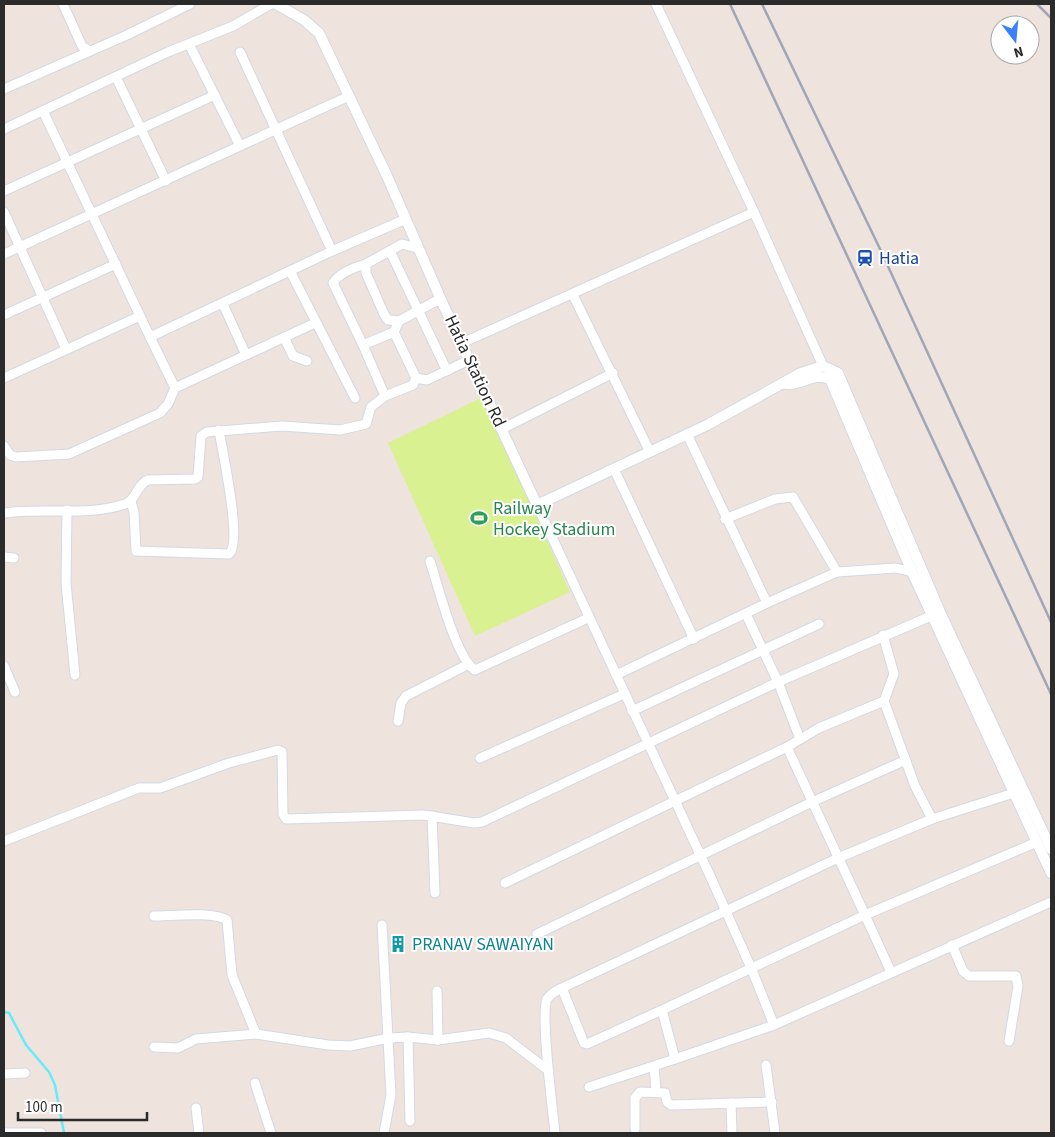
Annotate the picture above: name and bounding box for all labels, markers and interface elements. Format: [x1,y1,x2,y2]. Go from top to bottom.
north arrow [990,15,1040,65]
text: N [1011,41,1026,62]
place label: Hatia [879,246,919,271]
station icon: Hatia [855,248,875,268]
street label: Hatia Station Rd [438,311,512,431]
place label: Railway Hockey Stadium [493,496,615,542]
sports icon: Railway Hockey Stadium [469,508,489,528]
place label: PRANAV SAWAIYAN [412,932,554,957]
building icon: PRANAV SAWAIYAN [388,934,408,954]
scale bar [18,1090,146,1122]
text: 100 m [25,1097,63,1118]

